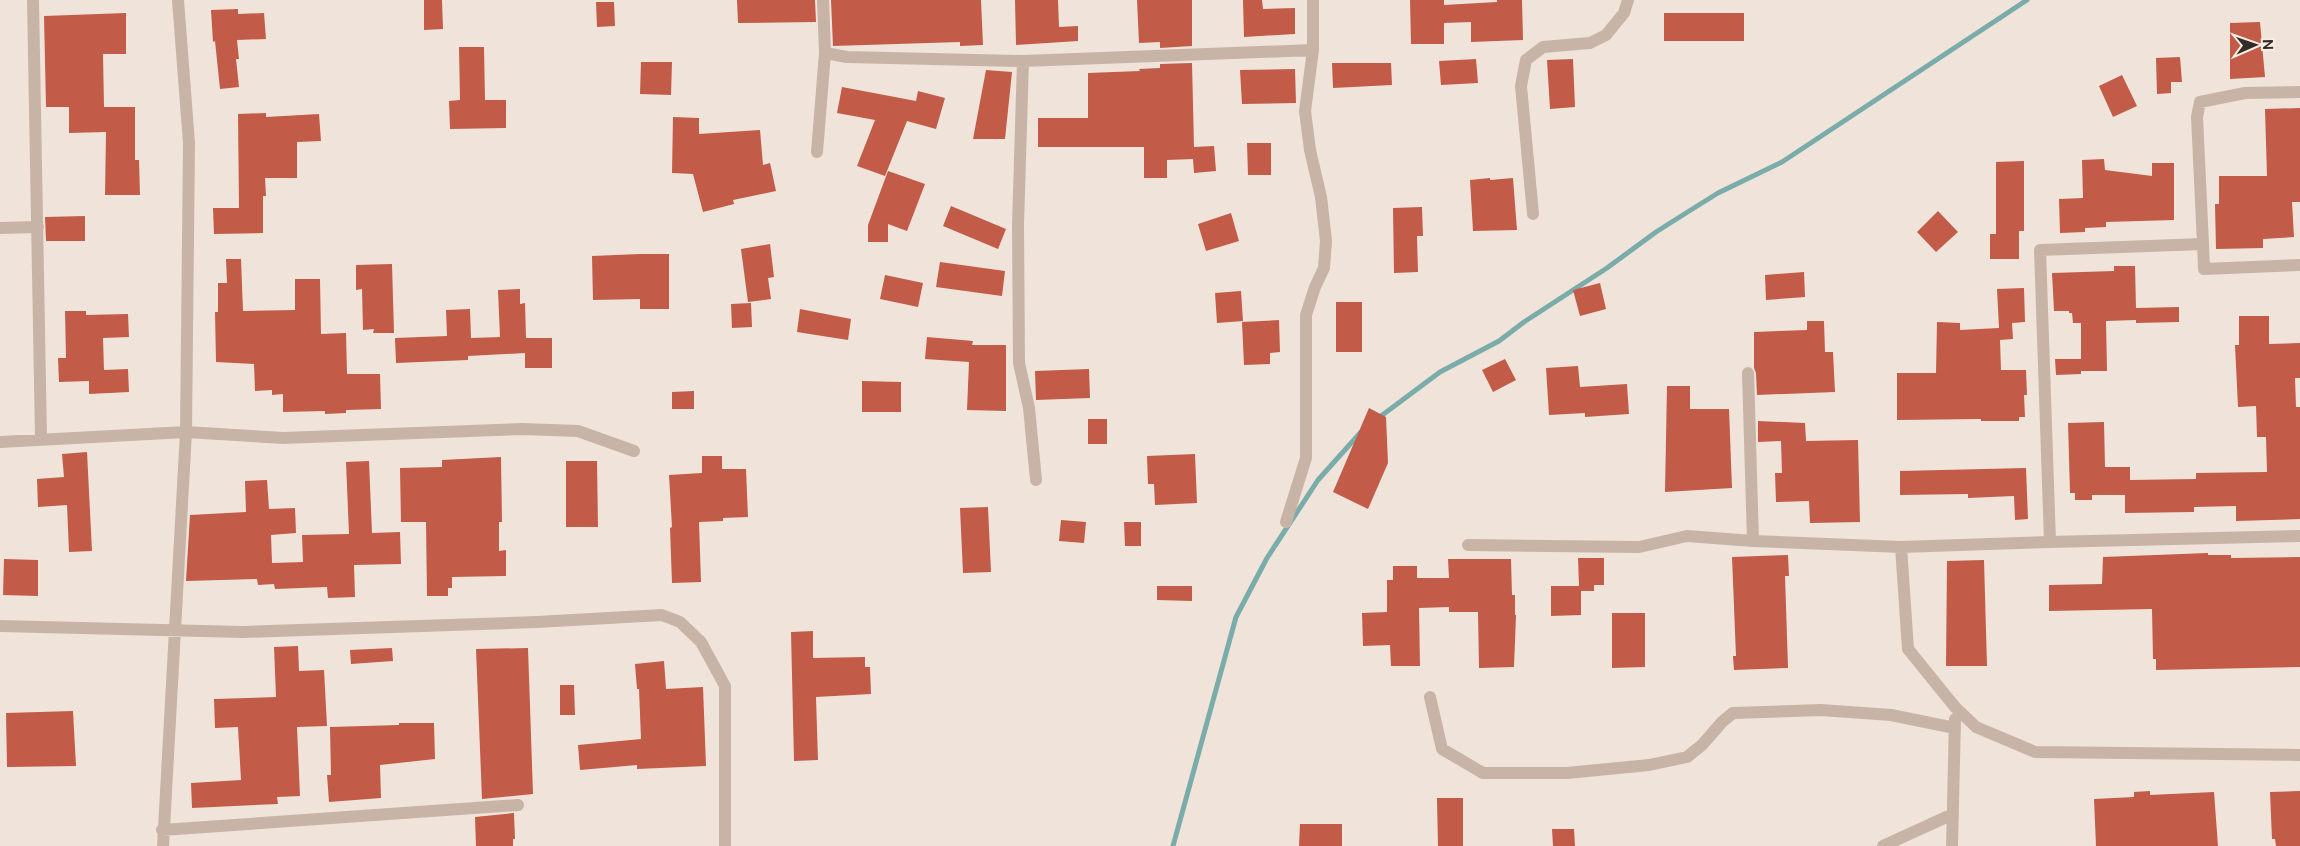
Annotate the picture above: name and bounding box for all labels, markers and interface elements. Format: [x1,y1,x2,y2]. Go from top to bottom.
north arrow [2230,20,2280,70]
text: N [2260,39,2276,50]

